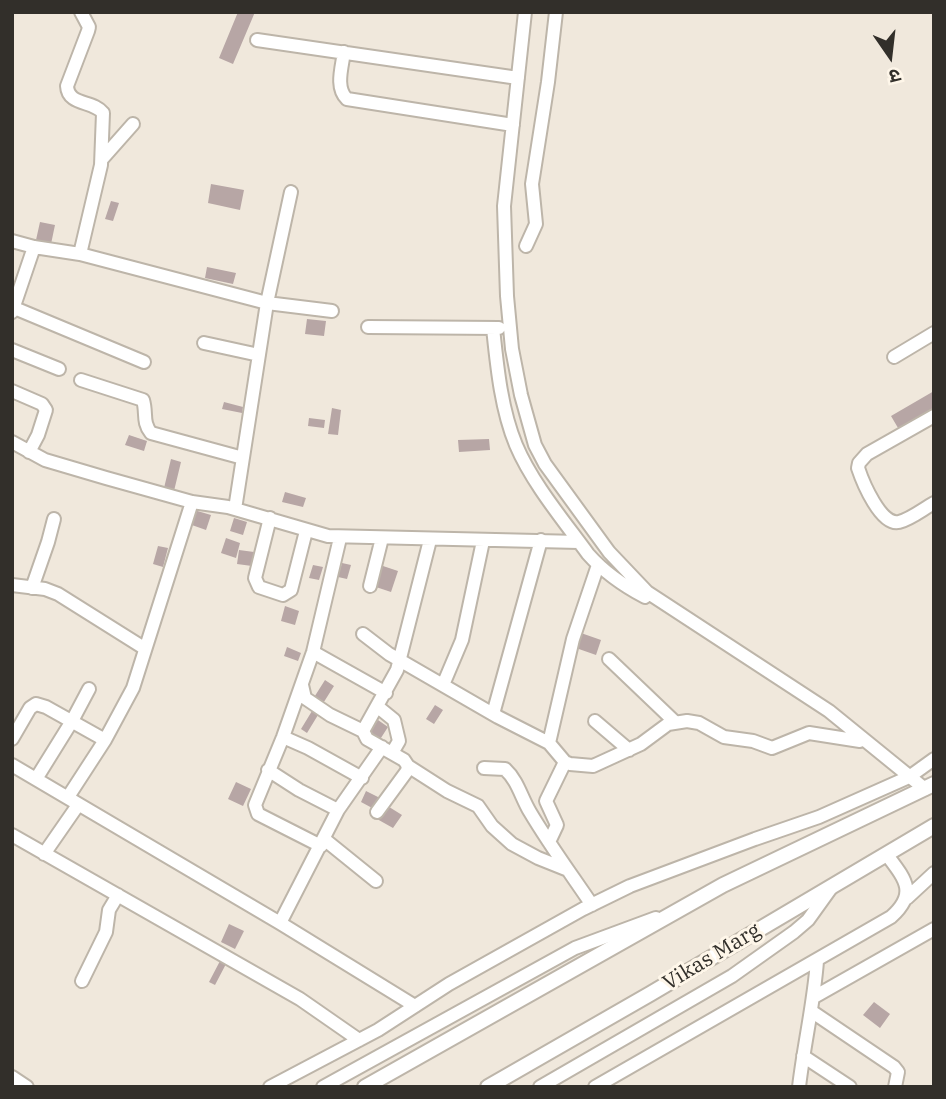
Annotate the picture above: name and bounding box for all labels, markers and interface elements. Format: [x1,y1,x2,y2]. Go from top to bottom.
north arrow [855,21,925,91]
text: उ [887,63,903,89]
street label: Vikas Marg [659,918,765,996]

